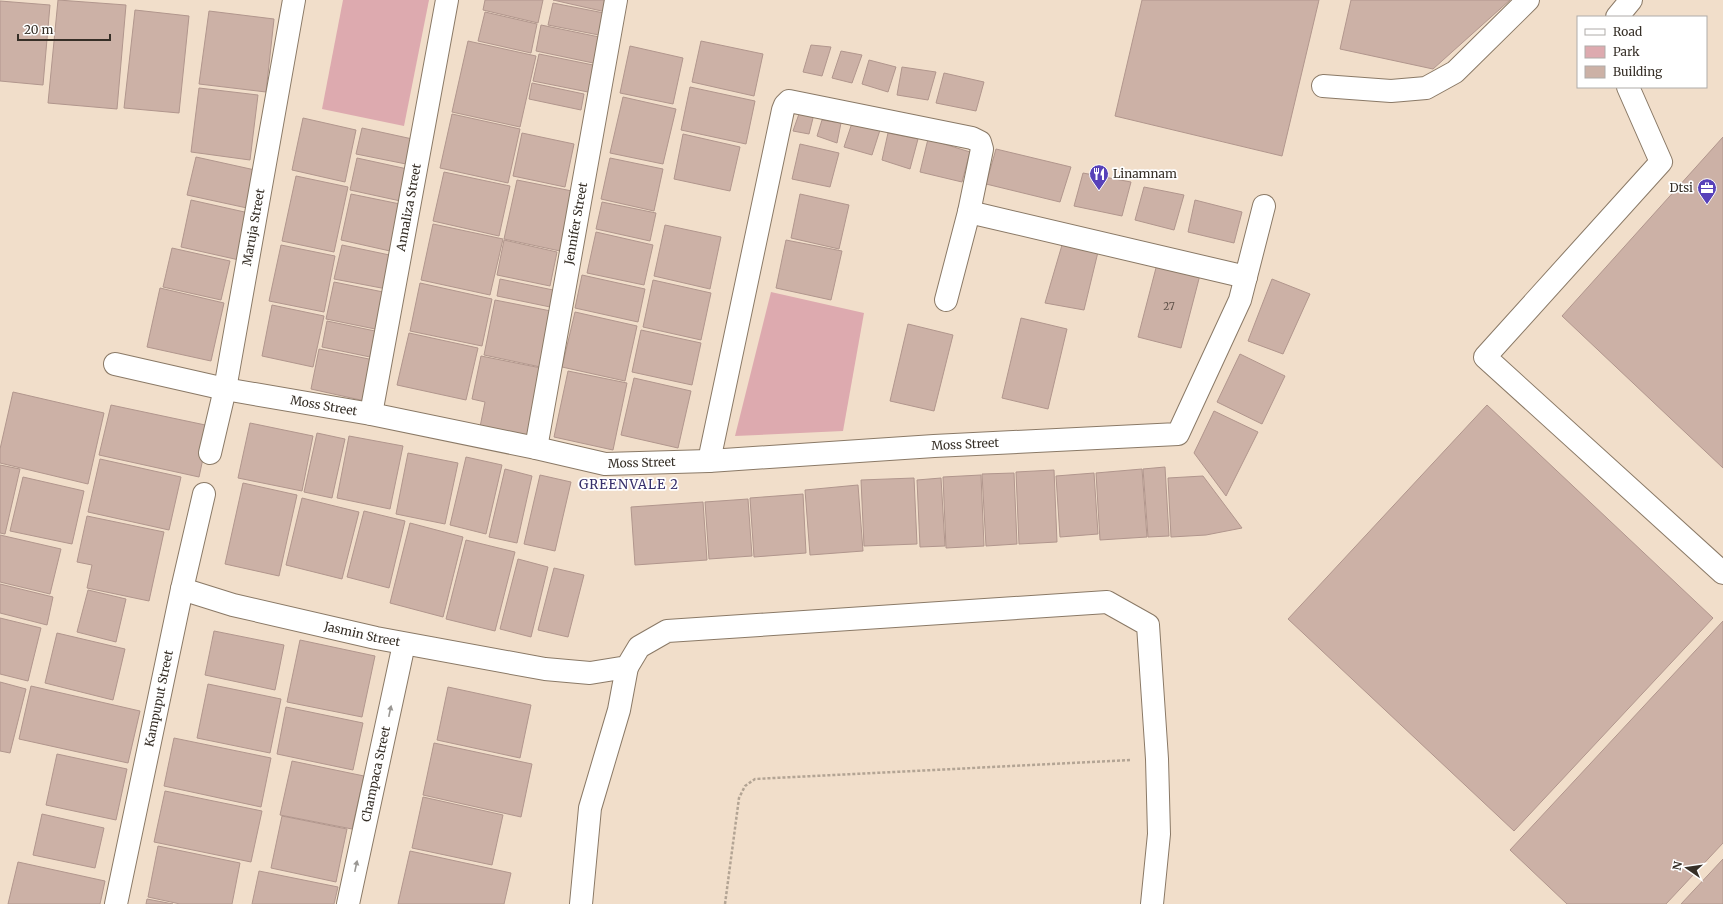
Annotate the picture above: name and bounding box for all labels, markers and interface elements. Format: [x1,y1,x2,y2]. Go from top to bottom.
scale bar [18,16,110,42]
legend [1577,16,1707,88]
text: 20 m [24,22,53,37]
text: Road [1613,24,1642,39]
text: Park [1613,44,1640,59]
text: Building [1613,64,1663,79]
street label: Annaliza Street [393,162,424,253]
restaurant icon: Linamnam [1088,163,1110,191]
place label: Linamnam [1113,166,1177,181]
office icon: Dtsi [1696,177,1718,205]
place label: Dtsi [1669,180,1693,195]
street label: Jennifer Street [561,181,590,267]
street label: Maruja Street [239,187,267,267]
house number: 27 [1163,300,1175,313]
street label: Moss Street [289,392,359,419]
street label: Moss Street [931,435,1000,453]
street label: Moss Street [608,454,676,471]
district label: GREENVALE 2 [579,476,679,493]
street label: Jasmin Street [322,618,402,649]
street label: Kampuput Street [141,648,176,748]
one-way arrow [387,705,393,718]
street label: Champaca Street [358,724,393,823]
north arrow [1667,848,1707,888]
one-way arrow [354,860,360,872]
text: N [1669,860,1685,872]

